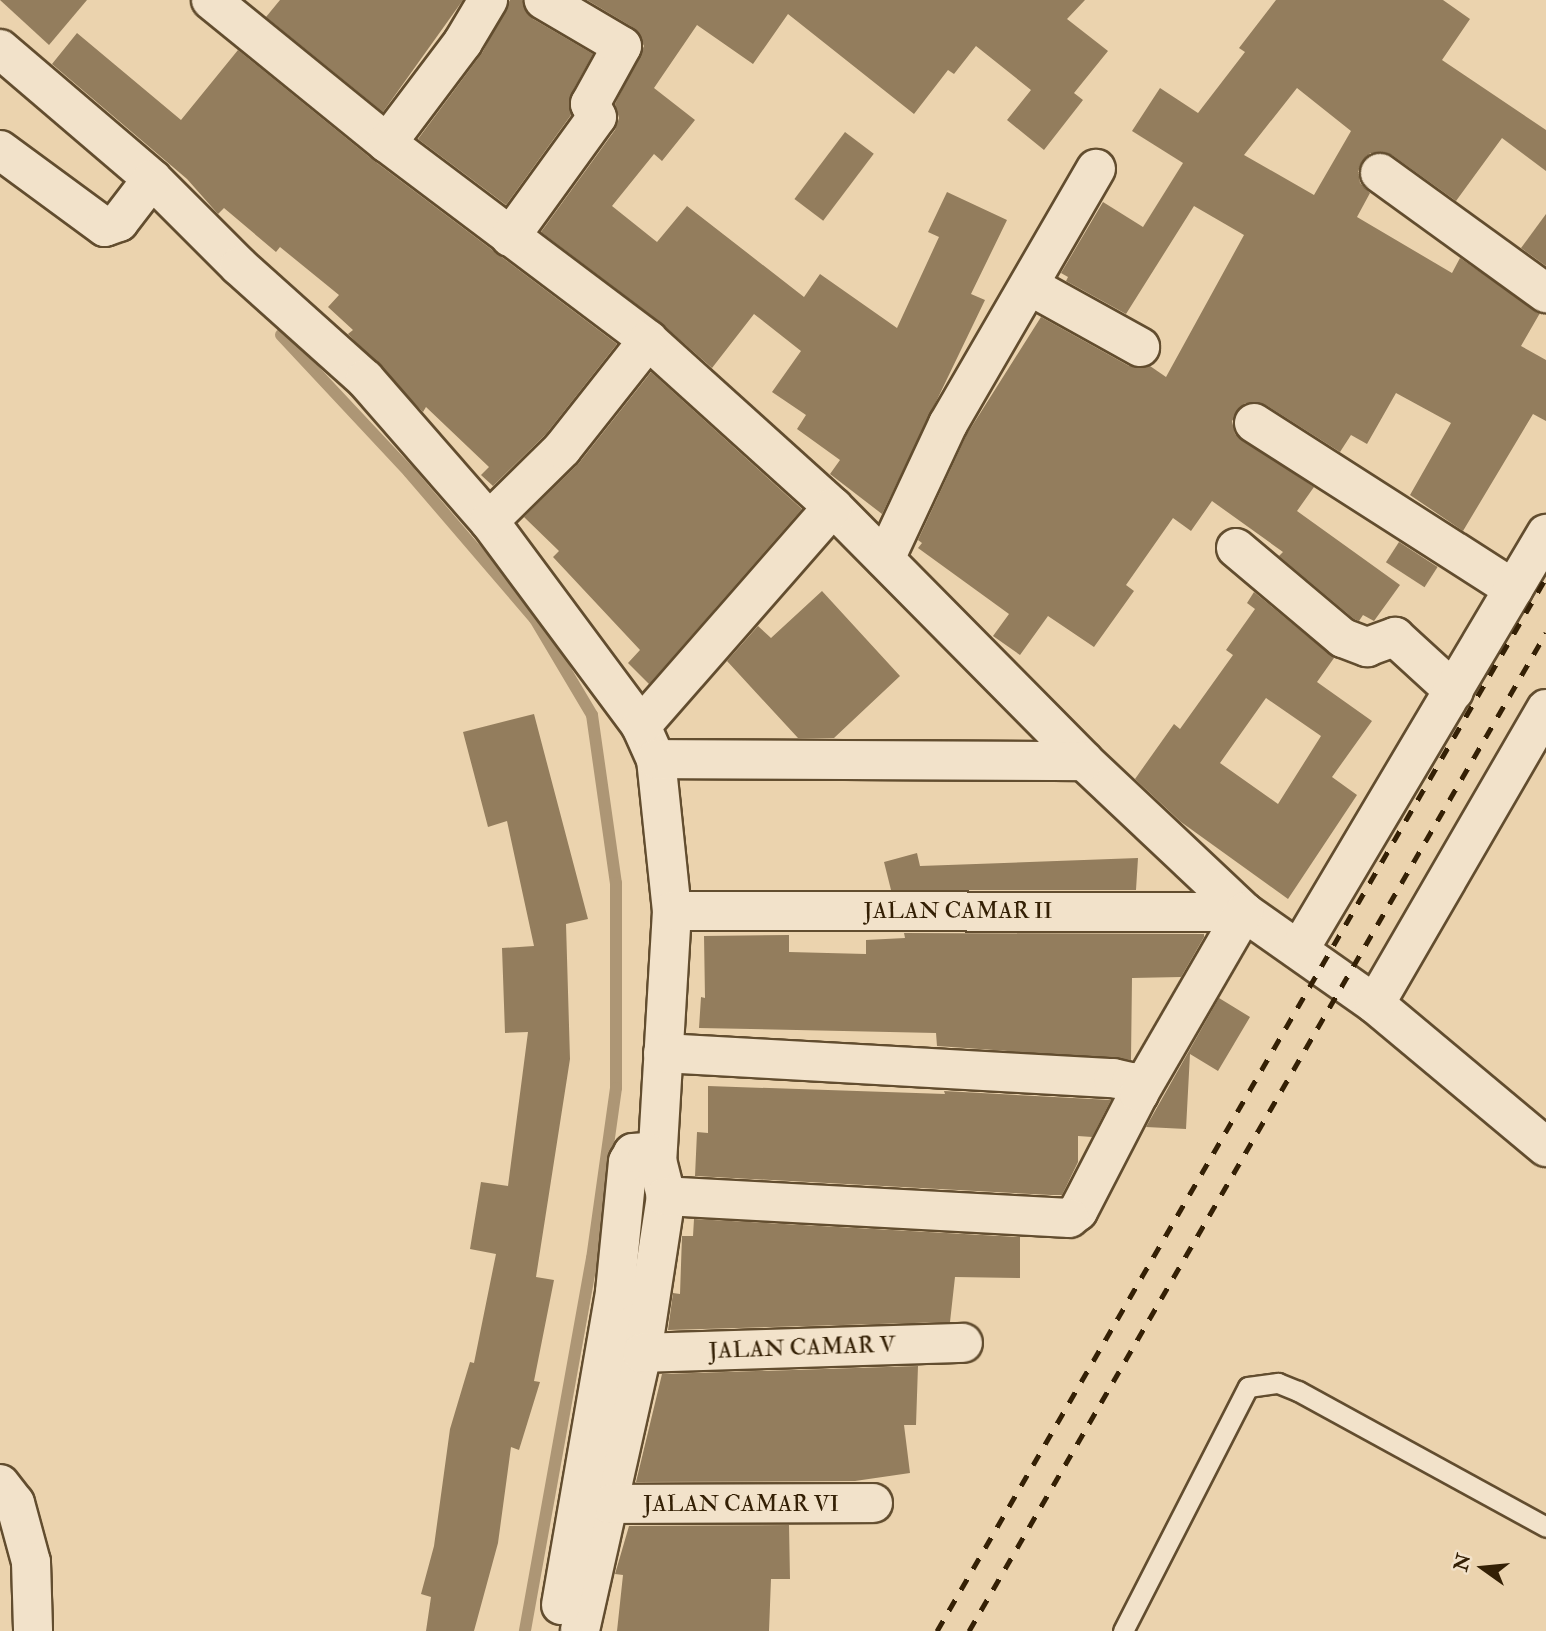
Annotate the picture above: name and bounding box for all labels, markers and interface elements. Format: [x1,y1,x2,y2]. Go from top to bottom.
street label: JALAN CAMAR II [863,897,1053,925]
street label: JALAN CAMAR V [708,1331,896,1365]
street label: JALAN CAMAR VI [643,1490,839,1518]
north arrow [1448,1533,1518,1603]
text: N [1449,1551,1477,1574]

